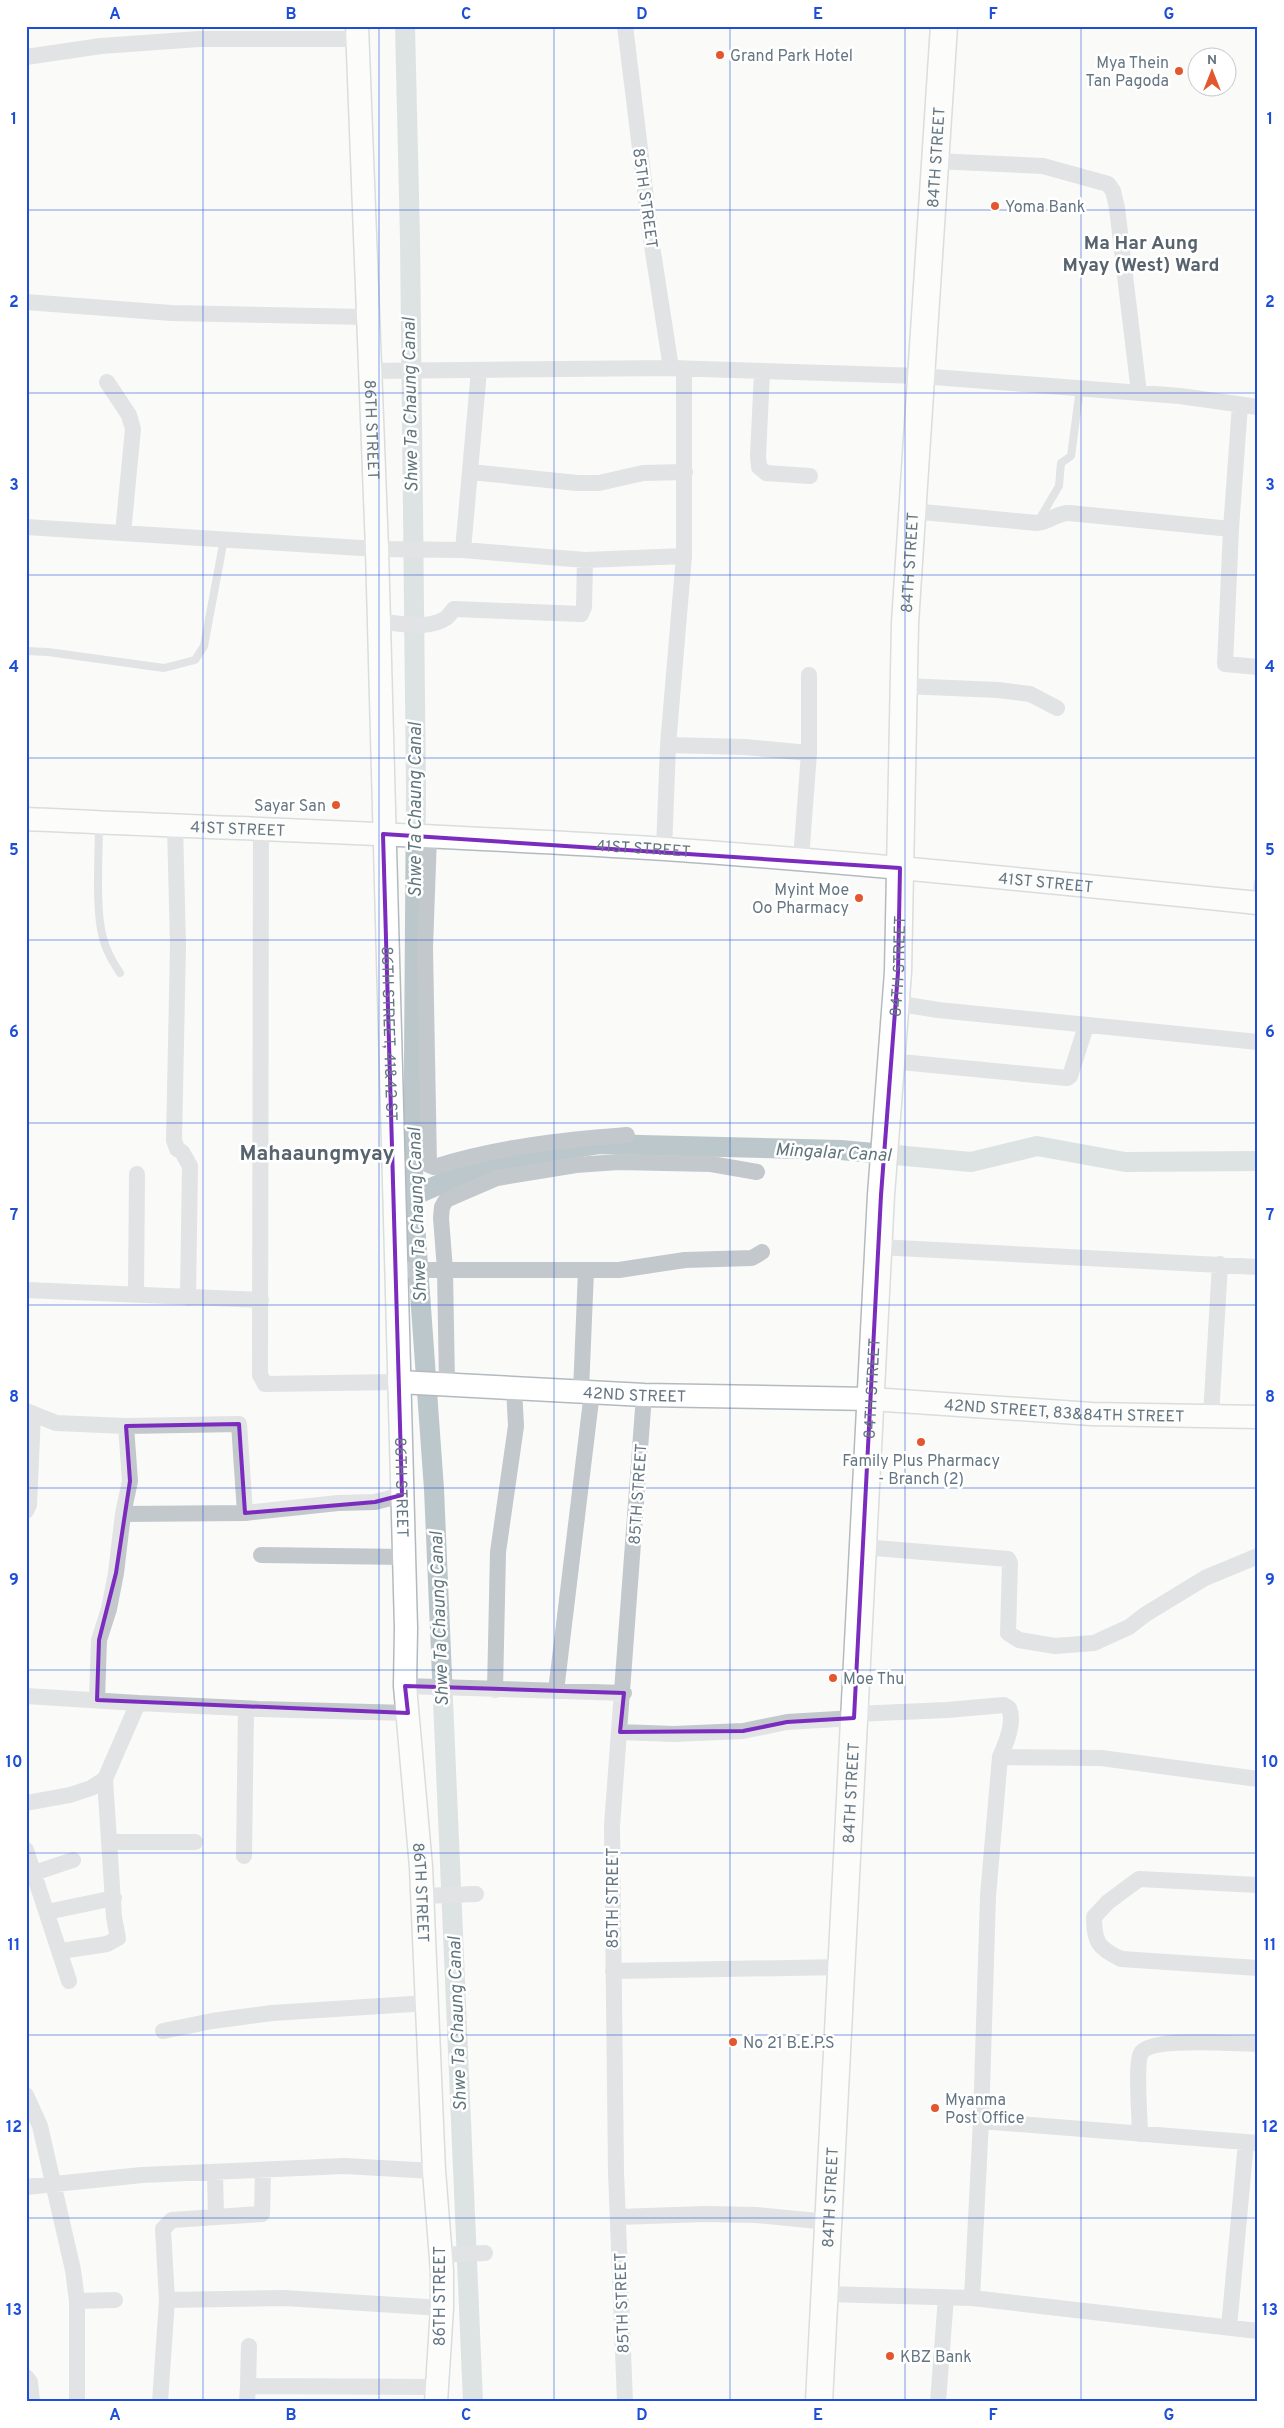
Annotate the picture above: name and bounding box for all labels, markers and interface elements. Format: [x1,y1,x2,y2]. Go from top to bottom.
text: A [109,5,121,25]
text: B [285,5,297,25]
text: C [461,5,471,25]
text: D [636,5,648,25]
text: E [813,5,823,25]
text: F [988,5,998,25]
text: G [1164,5,1174,25]
place label: Grand Park Hotel [730,47,853,67]
north arrow [1186,48,1236,98]
marker: Grand Park Hotel [714,49,726,61]
text: N [1207,52,1217,69]
place label: Mya Thein Tan Pagoda [1085,54,1169,92]
marker: Mya Thein Tan Pagoda [1173,65,1185,77]
street label: 84TH STREET [924,106,951,209]
text: 1 [11,110,17,130]
text: 1 [1267,110,1273,130]
street label: 85TH STREET [627,147,661,250]
place label: Yoma Bank [1005,198,1085,218]
marker: Yoma Bank [989,200,1001,212]
district label: Ma Har Aung Myay (West) Ward [1063,232,1219,278]
text: 2 [9,293,19,313]
text: 2 [1265,293,1275,313]
water label: Shwe Ta Chaung Canal [398,316,425,493]
street label: 86TH STREET [359,379,382,480]
text: 3 [9,476,19,496]
text: 3 [1265,476,1275,496]
street label: 84TH STREET [898,511,924,614]
text: 4 [9,658,19,678]
text: 4 [1265,658,1275,678]
water label: Shwe Ta Chaung Canal [405,721,428,898]
place label: Sayar San [254,797,326,817]
marker: Sayar San [330,799,342,811]
street label: 41ST STREET [190,818,286,842]
street label: 41ST STREET [595,837,691,863]
text: 5 [9,841,19,861]
text: 5 [1265,841,1275,861]
street label: 41ST STREET [997,869,1094,898]
place label: Myint Moe Oo Pharmacy [752,881,849,919]
marker: Myint Moe Oo Pharmacy [853,892,865,904]
street label: 84TH STREET [887,916,911,1018]
street label: 86TH STREET, 41&42 ST [376,946,400,1121]
text: 6 [9,1023,19,1043]
text: 6 [1265,1023,1275,1043]
water label: Shwe Ta Chaung Canal [404,1126,433,1303]
water label: Mingalar Canal [774,1139,893,1168]
district label: Mahaaungmyay [240,1141,395,1168]
text: 7 [10,1206,18,1226]
text: 7 [1266,1206,1274,1226]
street label: 84TH STREET [860,1337,886,1439]
street label: 42ND STREET [582,1384,686,1408]
text: 8 [9,1388,19,1408]
text: 8 [1265,1388,1275,1408]
street label: 42ND STREET, 83&84TH STREET [943,1396,1184,1428]
marker: Family Plus Pharmacy - Branch (2) [915,1436,927,1448]
street label: 86TH STREET [389,1437,412,1538]
street label: 85TH STREET [625,1443,653,1545]
place label: Family Plus Pharmacy - Branch (2) [842,1452,1000,1490]
water label: Shwe Ta Chaung Canal [426,1530,455,1707]
text: 9 [9,1571,19,1591]
text: 9 [1265,1571,1275,1591]
place label: Moe Thu [843,1670,904,1690]
marker: Moe Thu [827,1672,839,1684]
street label: 84TH STREET [840,1742,865,1844]
text: 10 [6,1753,22,1773]
text: 10 [1262,1753,1278,1773]
street label: 86TH STREET [407,1842,432,1943]
street label: 85TH STREET [604,1847,624,1949]
water label: Shwe Ta Chaung Canal [444,1935,473,2112]
text: 11 [8,1936,20,1956]
text: 11 [1264,1936,1276,1956]
place label: No 21 B.E.P.S [743,2034,835,2054]
marker: No 21 B.E.P.S [727,2036,739,2048]
place label: Myanma Post Office [945,2091,1024,2129]
marker: Myanma Post Office [929,2102,941,2114]
text: 12 [6,2118,22,2138]
text: 12 [1262,2118,1278,2138]
street label: 84TH STREET [819,2146,844,2248]
street label: 86TH STREET [431,2246,451,2346]
street label: 85TH STREET [611,2252,635,2354]
text: 13 [6,2301,22,2321]
text: 13 [1262,2301,1278,2321]
place label: KBZ Bank [900,2348,972,2368]
marker: KBZ Bank [884,2350,896,2362]
text: A [109,2406,121,2426]
text: B [285,2406,297,2426]
text: C [461,2406,471,2426]
text: D [636,2406,648,2426]
text: E [813,2406,823,2426]
text: F [988,2406,998,2426]
text: G [1164,2406,1174,2426]

